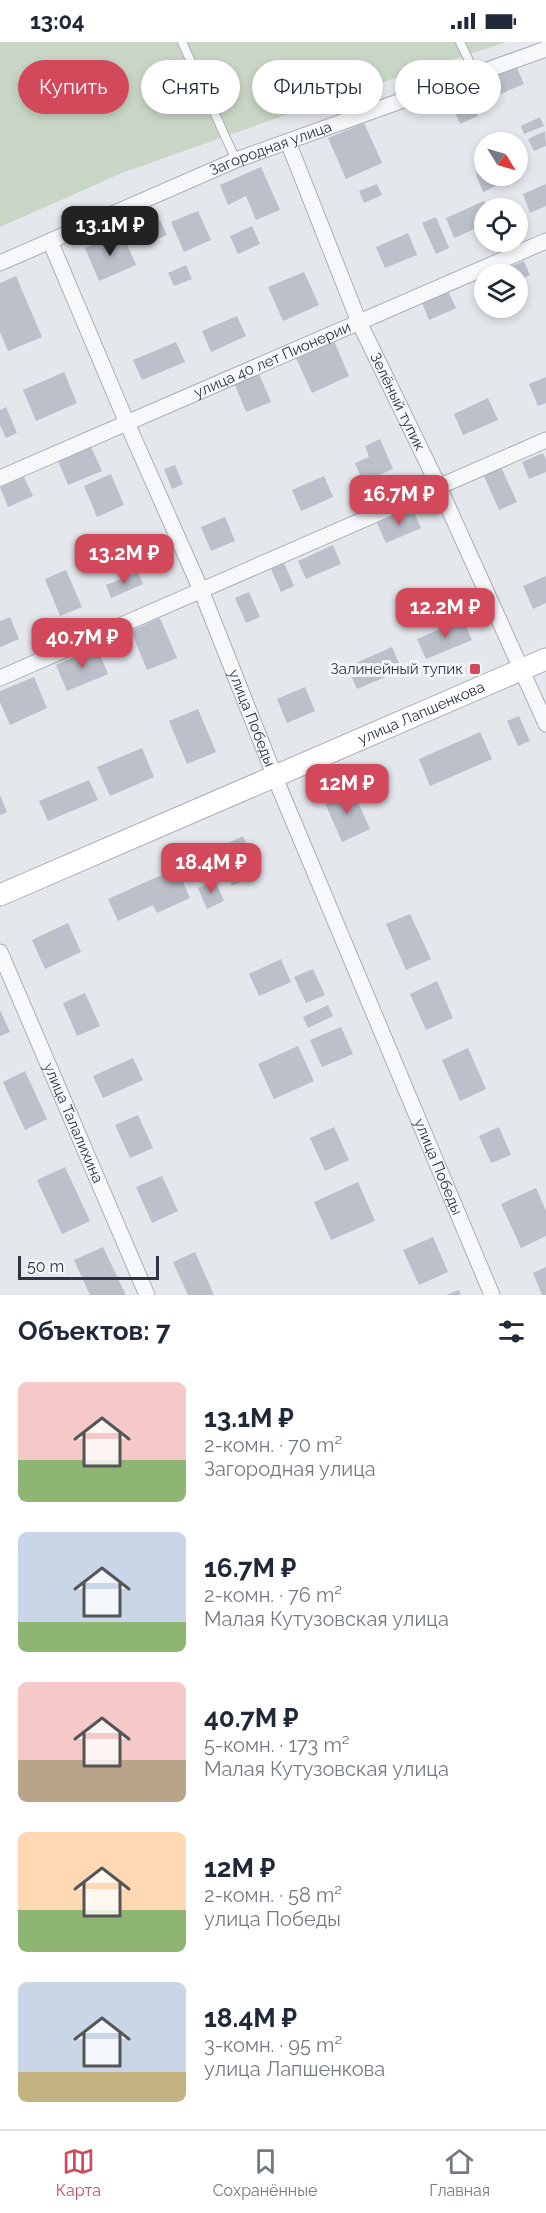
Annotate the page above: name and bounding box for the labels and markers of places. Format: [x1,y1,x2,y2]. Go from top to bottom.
pin: 13.1M ₽ [55,206,165,257]
pin: 16.7M ₽ [344,475,454,526]
pin: 13.2M ₽ [69,534,179,585]
pin: 12.2M ₽ [390,588,500,639]
pin: 40.7M ₽ [27,618,137,669]
place label: Залинейный тупик [331,660,463,678]
marker: Залинейный тупик [468,662,482,676]
pin: 12M ₽ [305,764,389,815]
pin: 18.4M ₽ [156,843,266,894]

